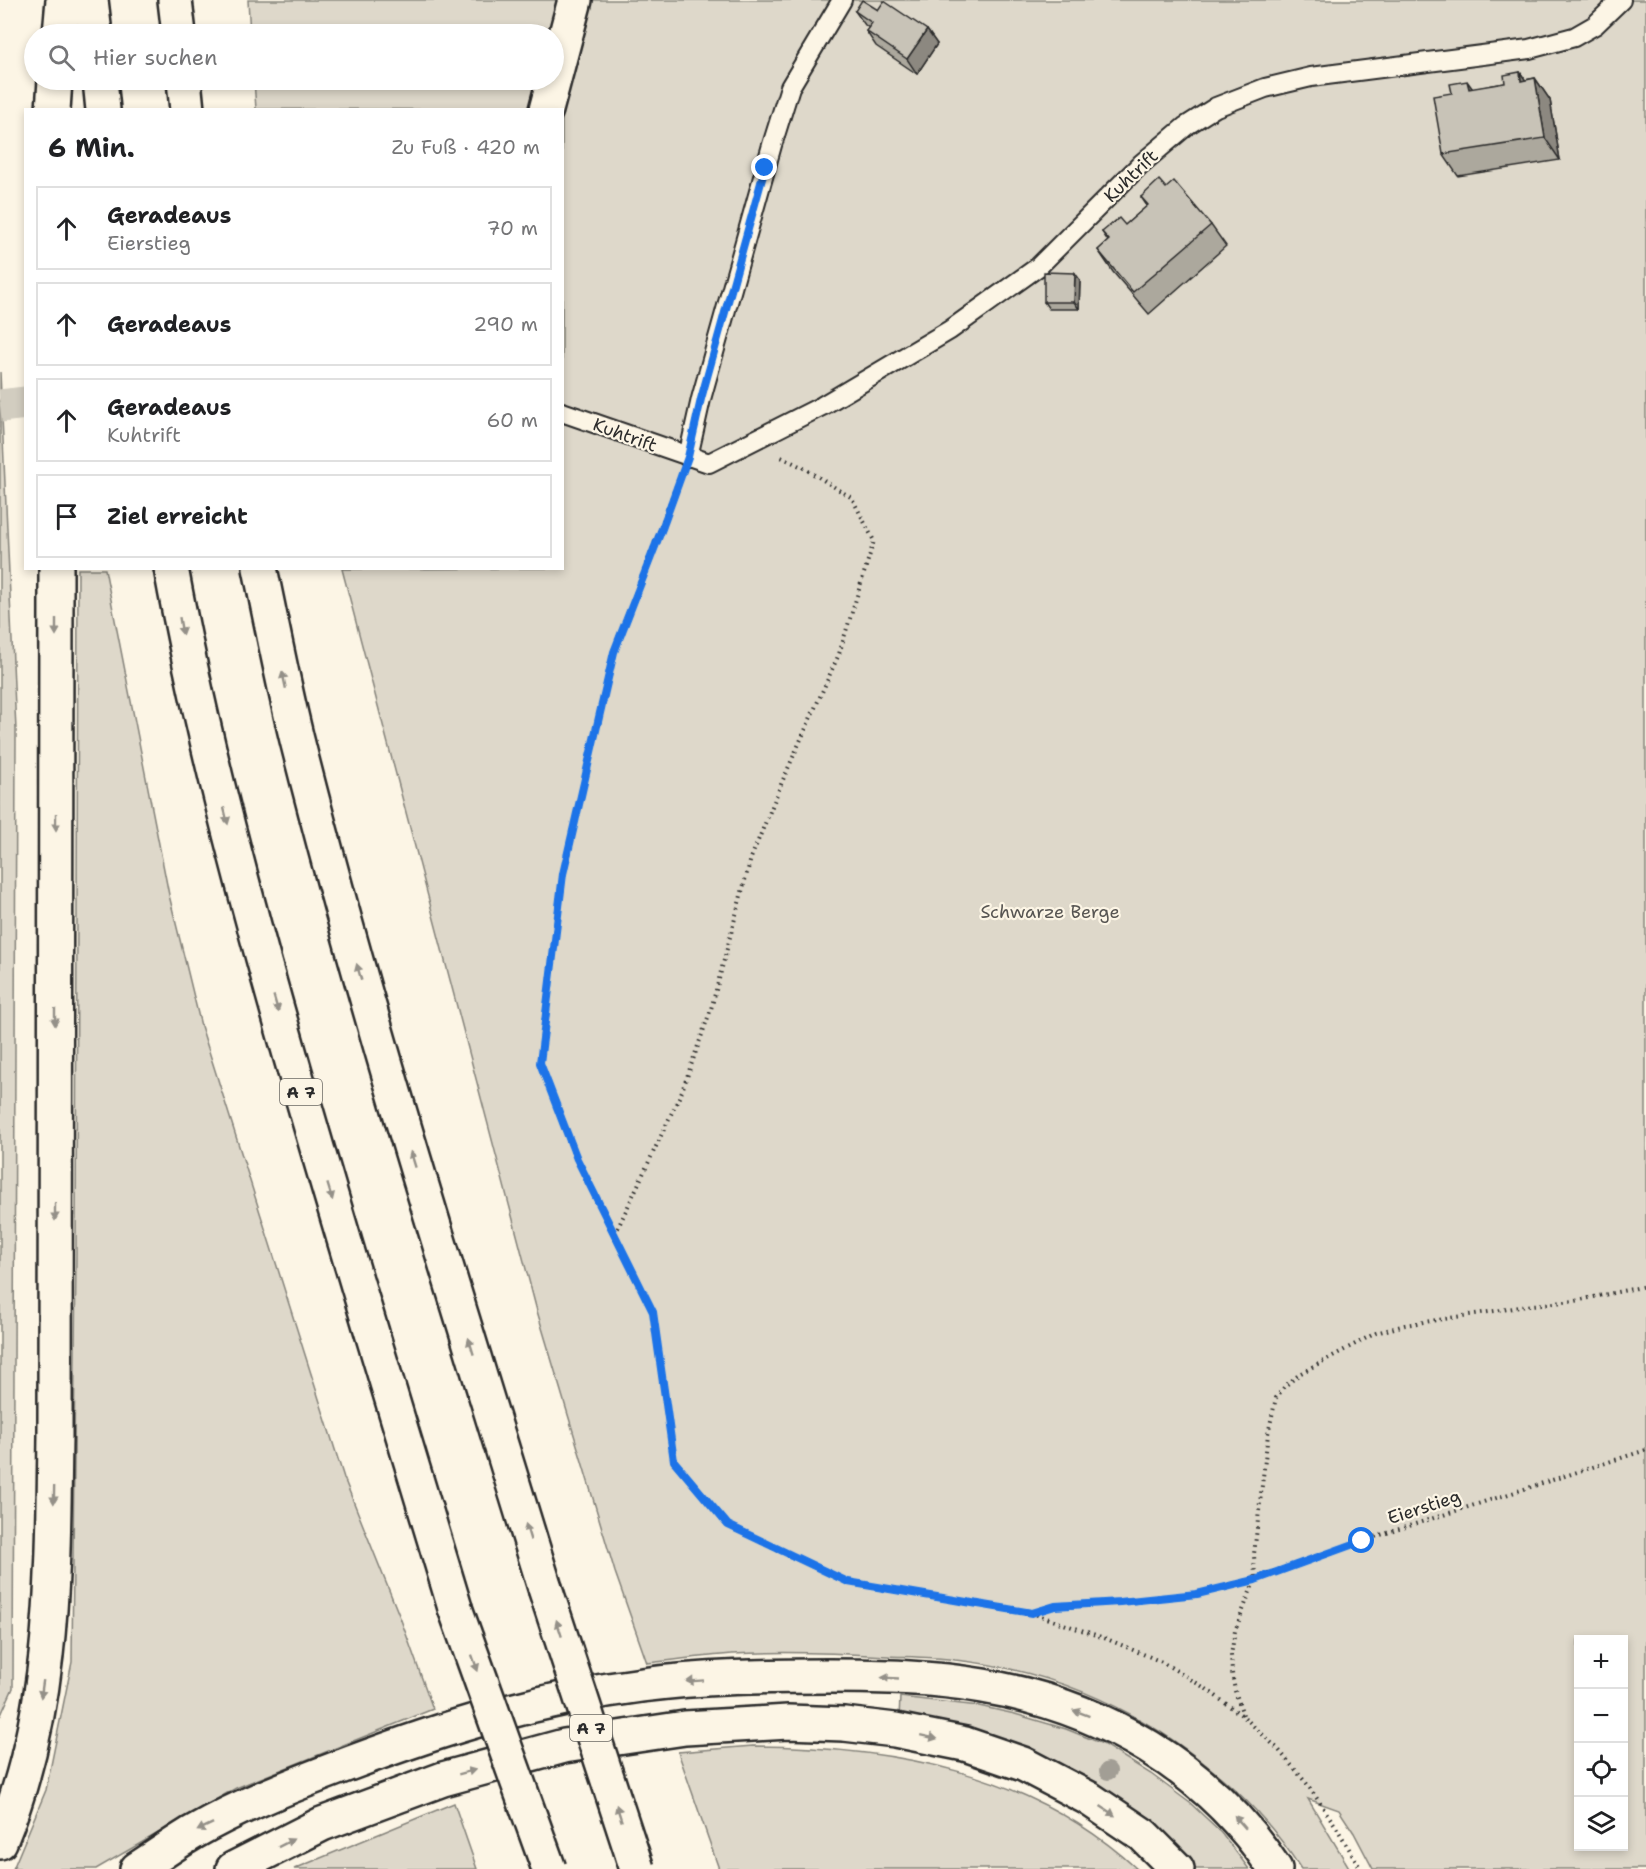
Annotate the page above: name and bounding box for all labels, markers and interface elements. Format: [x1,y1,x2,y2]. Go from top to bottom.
search box [24,24,564,90]
icon: search [45,41,78,74]
text: Hier suchen [93,43,218,72]
text: 6 Min. [48,130,135,165]
text: Zu Fuß · 420 m [391,134,540,160]
street label: Kuhtrift [1099,144,1163,208]
route end [751,154,777,180]
text: Geradeaus [107,201,231,230]
icon: ahead [50,212,83,245]
text: 70 m [486,215,538,241]
text: Eierstieg [107,230,191,256]
icon: ahead [50,308,83,341]
text: Geradeaus [107,310,231,339]
text: 290 m [473,311,538,337]
text: Geradeaus [107,393,231,422]
icon: ahead [50,404,83,437]
text: 60 m [486,407,538,433]
street label: Kuhtrift [590,412,661,458]
text: Kuhtrift [107,422,181,448]
icon: arrive [50,500,83,533]
text: Ziel erreicht [107,502,248,531]
one-way arrow [51,617,61,636]
one-way arrow [177,617,186,636]
one-way arrow [279,671,288,690]
one-way arrow [222,807,231,826]
one-way arrow [51,812,61,831]
park label: Schwarze Berge [980,900,1120,924]
one-way arrow [354,963,363,981]
one-way arrow [272,995,281,1013]
one-way arrow [50,1007,60,1026]
road number: A 7 [280,1079,322,1105]
one-way arrow [408,1150,417,1168]
one-way arrow [326,1183,335,1201]
one-way arrow [50,1202,60,1221]
one-way arrow [466,1337,475,1355]
street label: Eierstieg [1384,1484,1464,1530]
one-way arrow [50,1485,59,1504]
one-way arrow [523,1523,532,1541]
route start [1348,1527,1374,1553]
one-way arrow [553,1619,563,1637]
map controls [1574,1635,1628,1851]
button: + [1574,1635,1628,1689]
one-way arrow [470,1654,480,1672]
one-way arrow [880,1673,899,1682]
one-way arrow [686,1676,705,1686]
one-way arrow [38,1680,47,1699]
button: − [1574,1689,1628,1743]
one-way arrow [1072,1707,1090,1717]
road number: A 7 [570,1715,612,1741]
one-way arrow [920,1733,939,1742]
button: locate [1574,1743,1628,1797]
one-way arrow [458,1767,476,1776]
button: layers [1574,1797,1628,1851]
one-way arrow [614,1804,623,1822]
one-way arrow [1099,1805,1115,1817]
one-way arrow [1234,1815,1247,1830]
one-way arrow [196,1822,213,1832]
one-way arrow [277,1838,294,1847]

